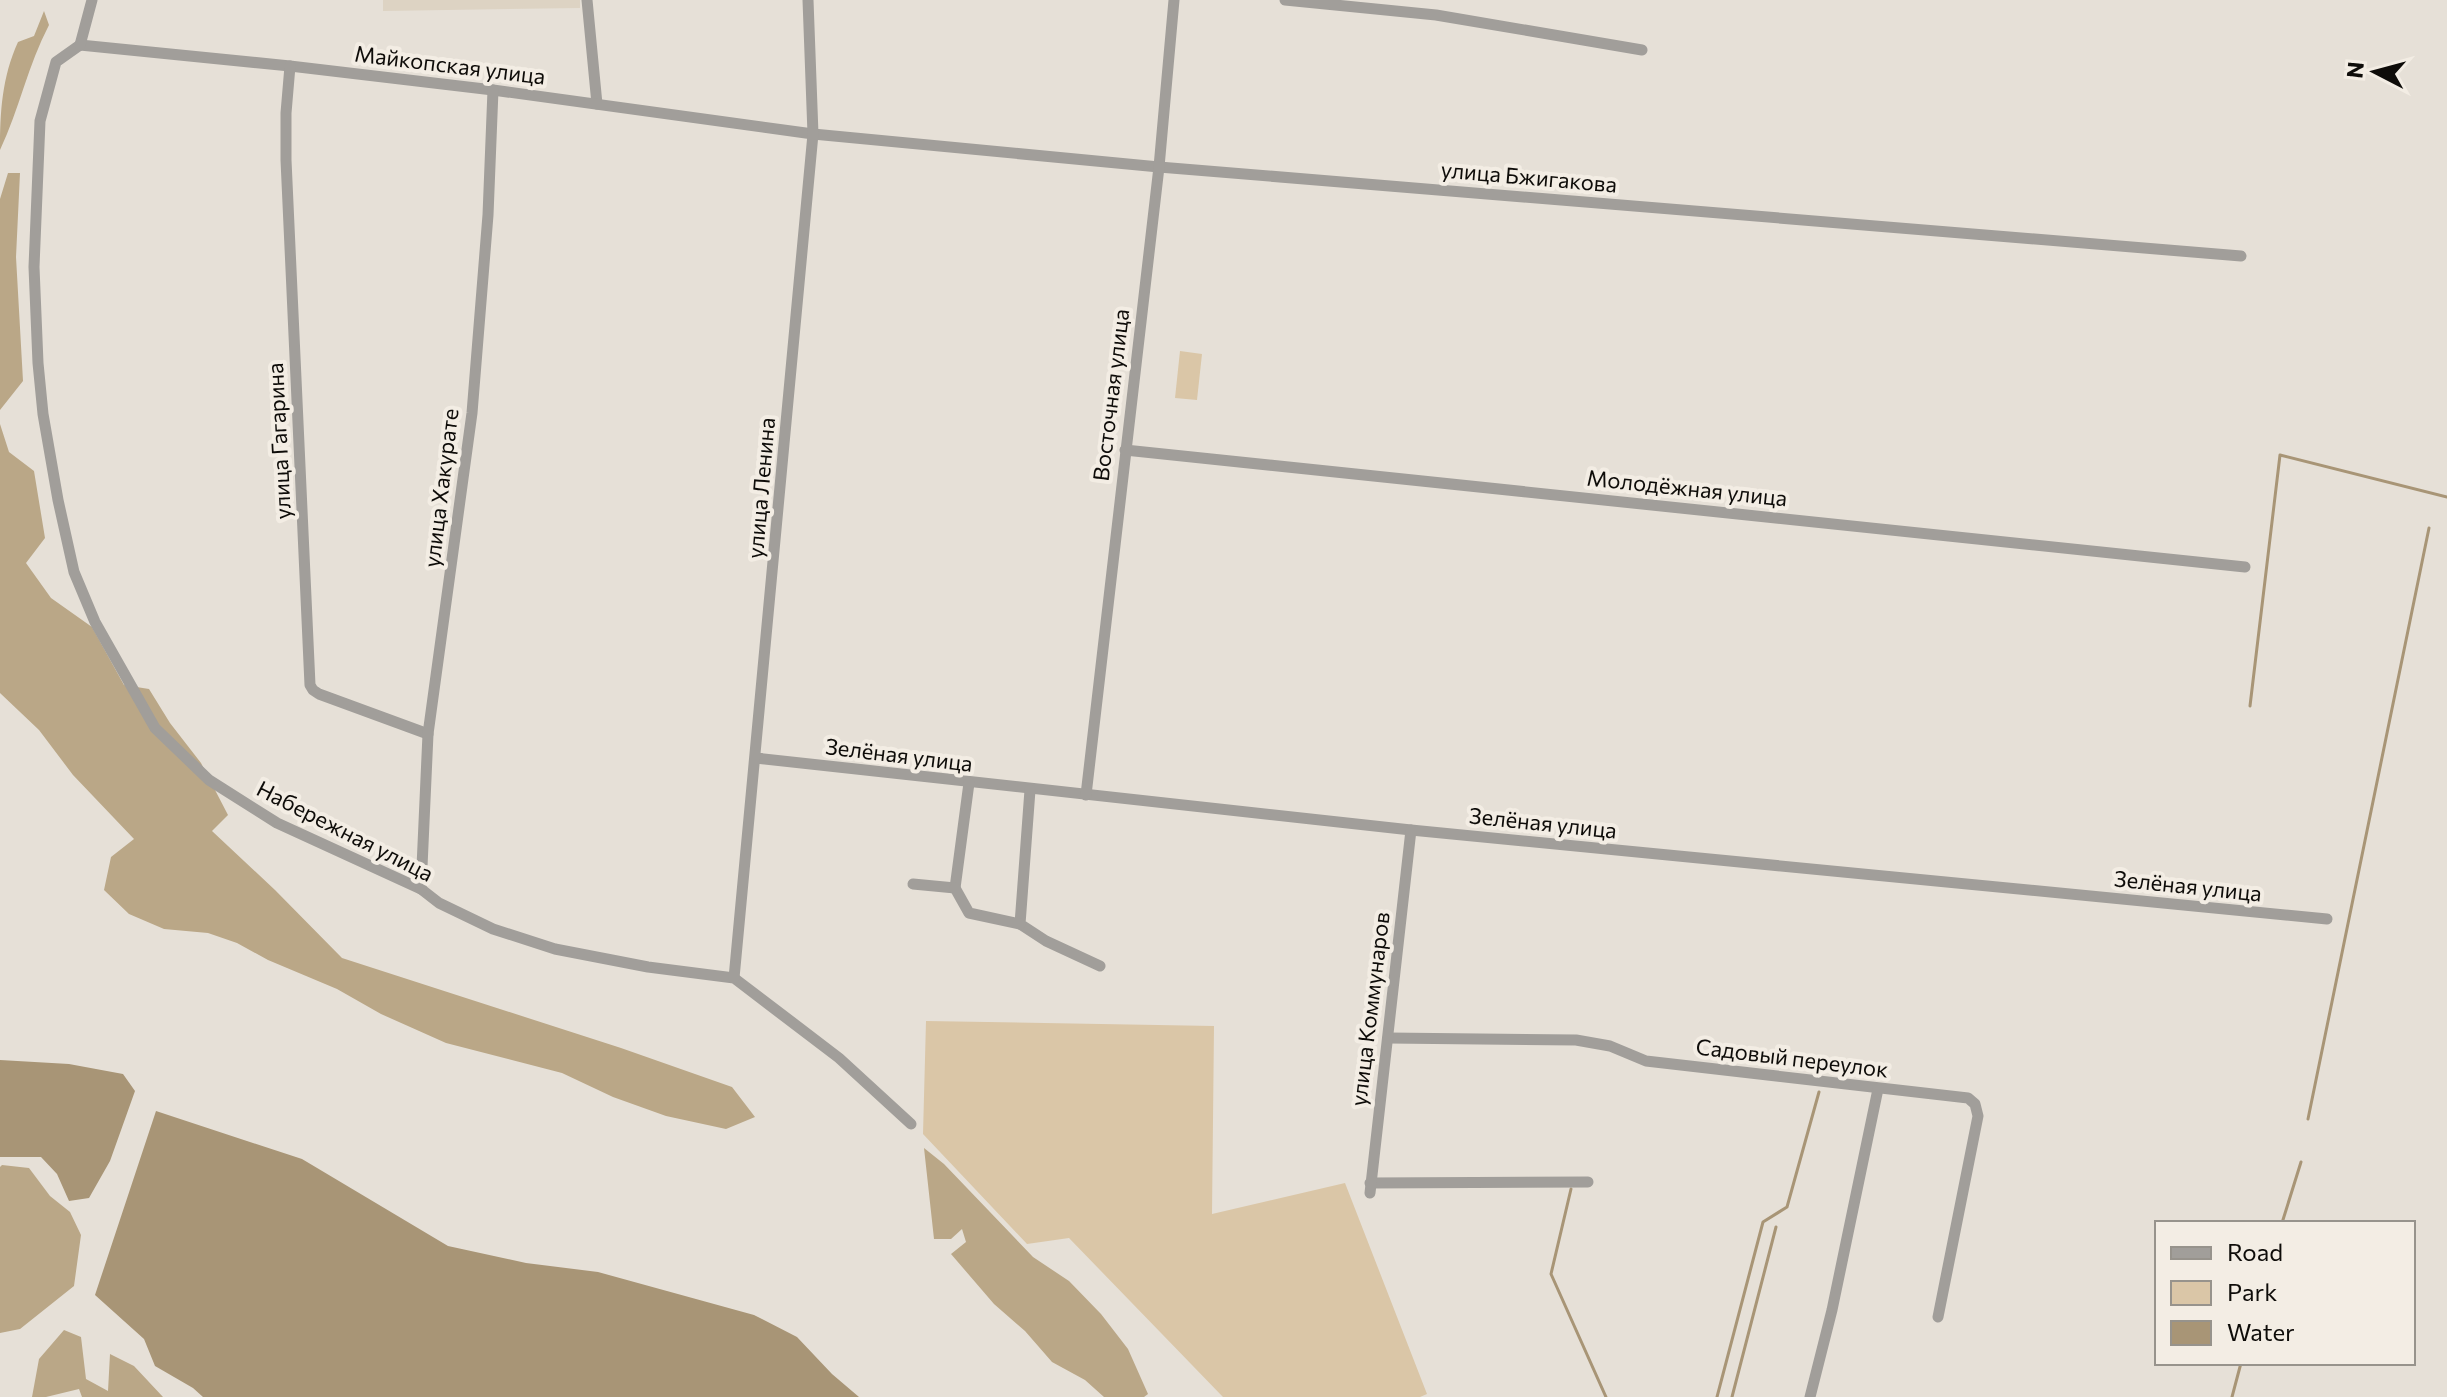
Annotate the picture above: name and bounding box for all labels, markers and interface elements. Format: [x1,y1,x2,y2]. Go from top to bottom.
north arrow [2335,32,2415,112]
street label: Майкопская улица [353,39,547,90]
text: N [2340,60,2369,79]
street label: улица Бжигакова [1440,155,1618,198]
street label: Восточная улица [1087,307,1134,483]
street label: улица Гагарина [261,362,296,520]
street label: улица Хакурате [417,407,464,569]
street label: улица Ленина [741,416,780,560]
street label: Молодёжная улица [1585,464,1789,511]
street label: Зелёная улица [824,732,974,777]
street label: Набережная улица [252,774,438,887]
street label: Зелёная улица [1468,801,1618,844]
street label: Зелёная улица [2113,864,2263,907]
street label: улица Коммунаров [1344,910,1395,1108]
street label: Садовый переулок [1694,1032,1890,1083]
legend [2155,1221,2415,1365]
text: Road [2227,1237,2283,1266]
text: Park [2227,1277,2277,1306]
text: Water [2227,1317,2295,1346]

